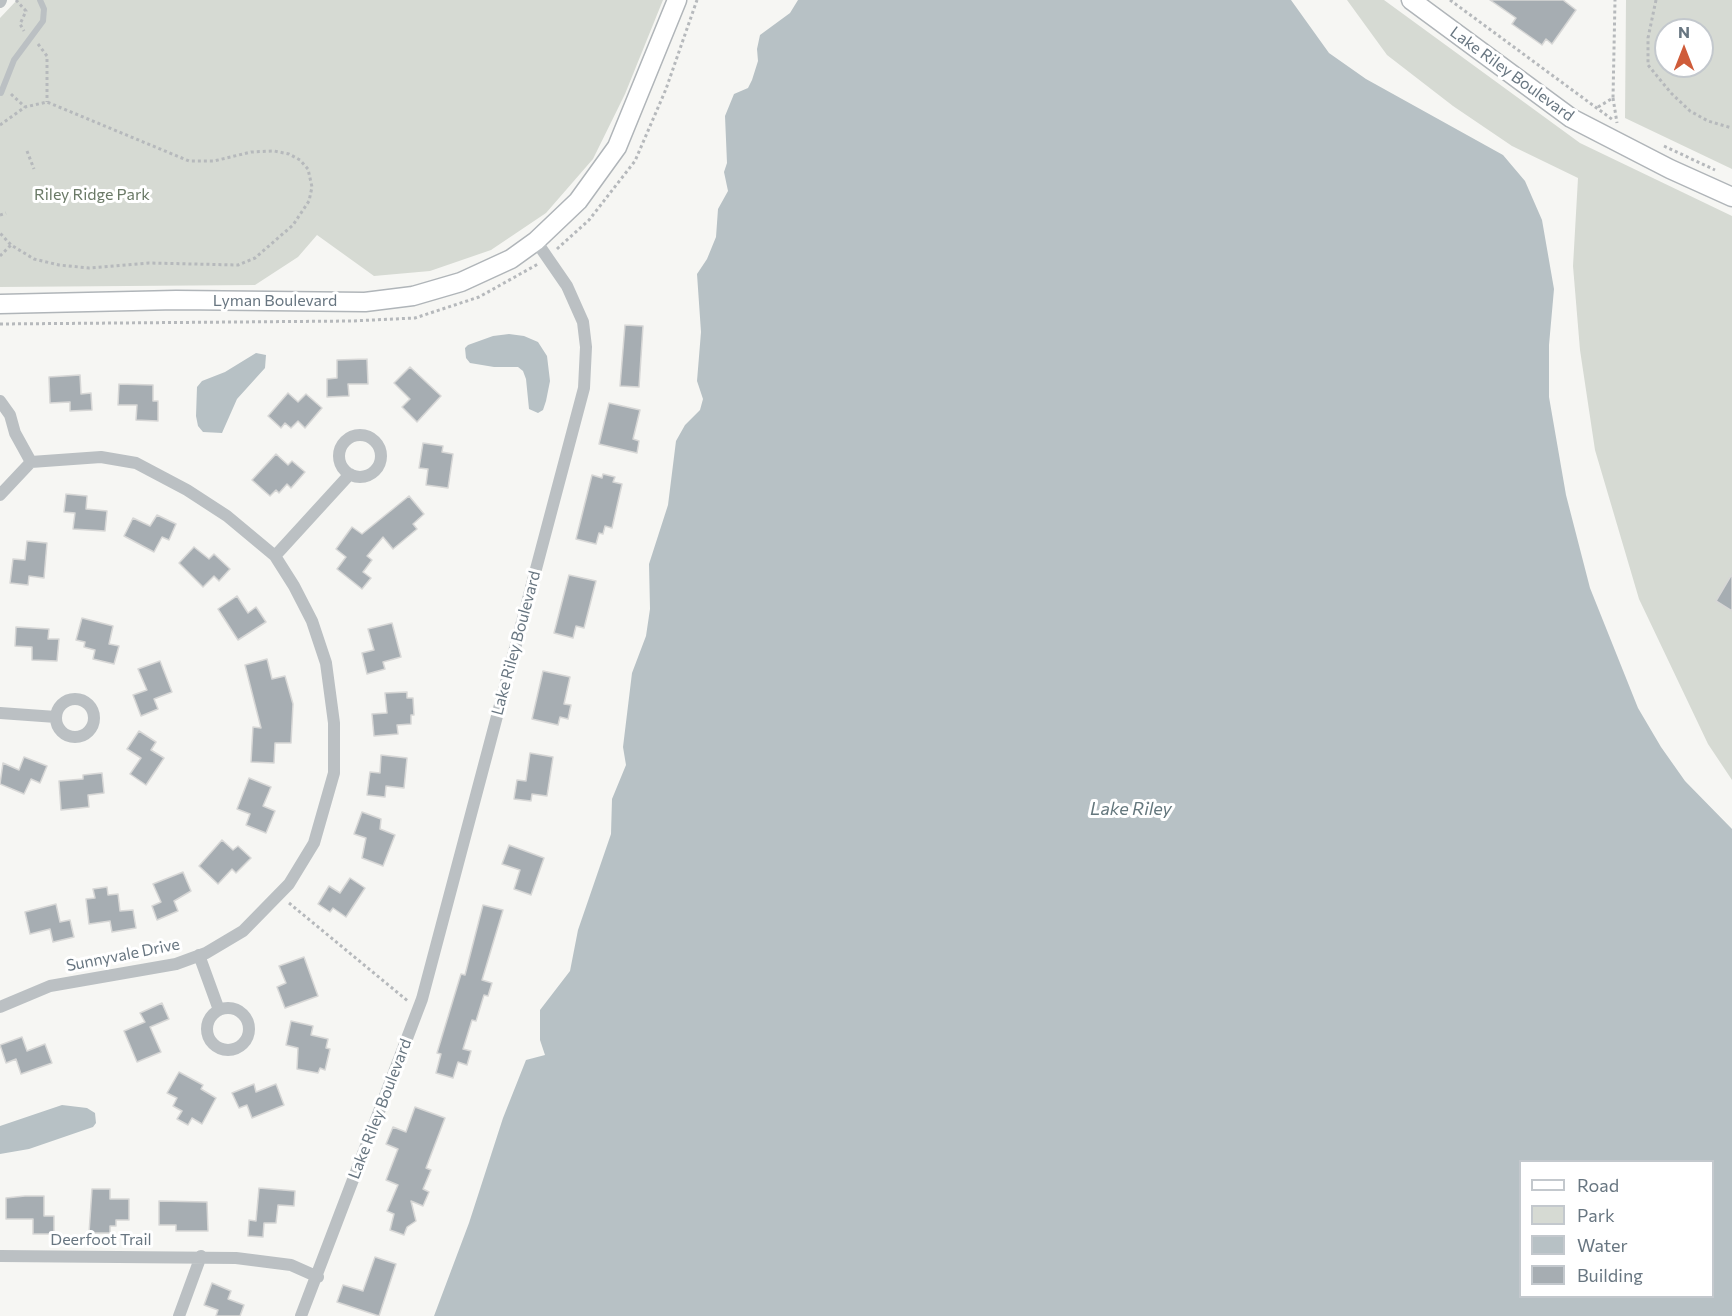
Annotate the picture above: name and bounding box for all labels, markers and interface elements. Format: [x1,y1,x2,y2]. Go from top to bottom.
north arrow [1654,18,1714,78]
text: N [1678,22,1690,41]
street label: Lake Riley Boulevard [1446,23,1578,125]
park label: Riley Ridge Park [34,185,150,205]
street label: Lyman Boulevard [213,291,337,311]
street label: Lake Riley Boulevard [487,569,545,717]
water label: Lake Riley [1090,798,1172,820]
street label: Sunnyvale Drive [65,935,181,975]
street label: Lake Riley Boulevard [344,1036,416,1182]
legend [1519,1160,1714,1298]
text: Road [1577,1174,1619,1196]
text: Park [1577,1204,1615,1226]
street label: Deerfoot Trail [50,1230,152,1250]
text: Water [1577,1234,1628,1256]
text: Building [1577,1264,1643,1286]

